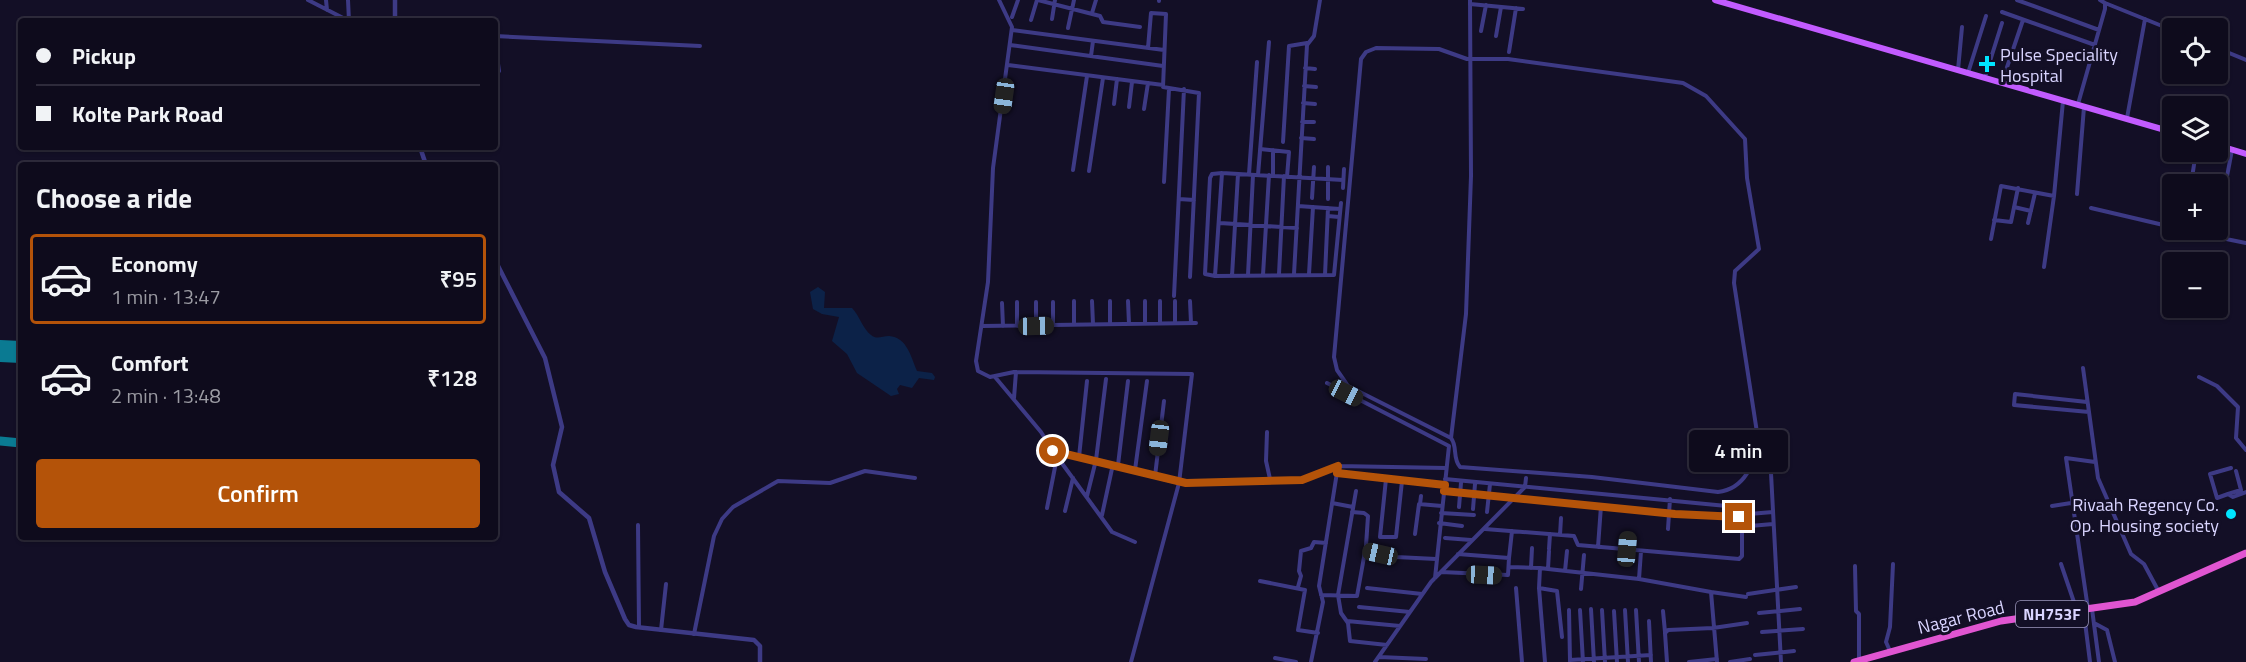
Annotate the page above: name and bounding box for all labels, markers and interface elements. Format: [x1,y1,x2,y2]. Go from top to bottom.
map controls [2162,18,2228,318]
button: locate [2162,18,2228,84]
text: Pickup [72,39,136,73]
place label: Pulse Speciality Hospital [2000,41,2118,89]
marker: Pulse Speciality Hospital [1978,55,1996,73]
car [993,77,1015,115]
button: layers [2162,96,2228,162]
text: Kolte Park Road [72,97,223,131]
button: + [2162,174,2228,240]
text: Choose a ride [36,177,192,218]
text: Economy [111,247,198,281]
icon: car [39,252,93,306]
button: − [2162,252,2228,318]
text: ₹95 [440,262,477,296]
text: 1 min · 13:47 [111,281,221,312]
car [1018,317,1054,335]
text: Comfort [111,346,189,380]
icon: car [39,351,93,405]
text: ₹128 [427,361,477,395]
car [1326,377,1366,409]
text: 2 min · 13:48 [111,380,221,411]
car [1148,419,1170,457]
callout: 4 min [1690,430,1788,472]
text: 4 min [1714,435,1763,466]
route start [1039,437,1066,464]
button: Confirm [36,459,480,528]
place label: Rivaah Regency Co. Op. Housing society [2070,491,2219,539]
route end [1725,503,1752,530]
marker: Rivaah Regency Co. Op. Housing society [2224,507,2238,521]
car [1616,530,1638,568]
car [1360,541,1400,567]
car [1466,565,1502,585]
street label: Nagar Road [1915,593,2007,641]
road number: NH753F [2016,601,2088,627]

